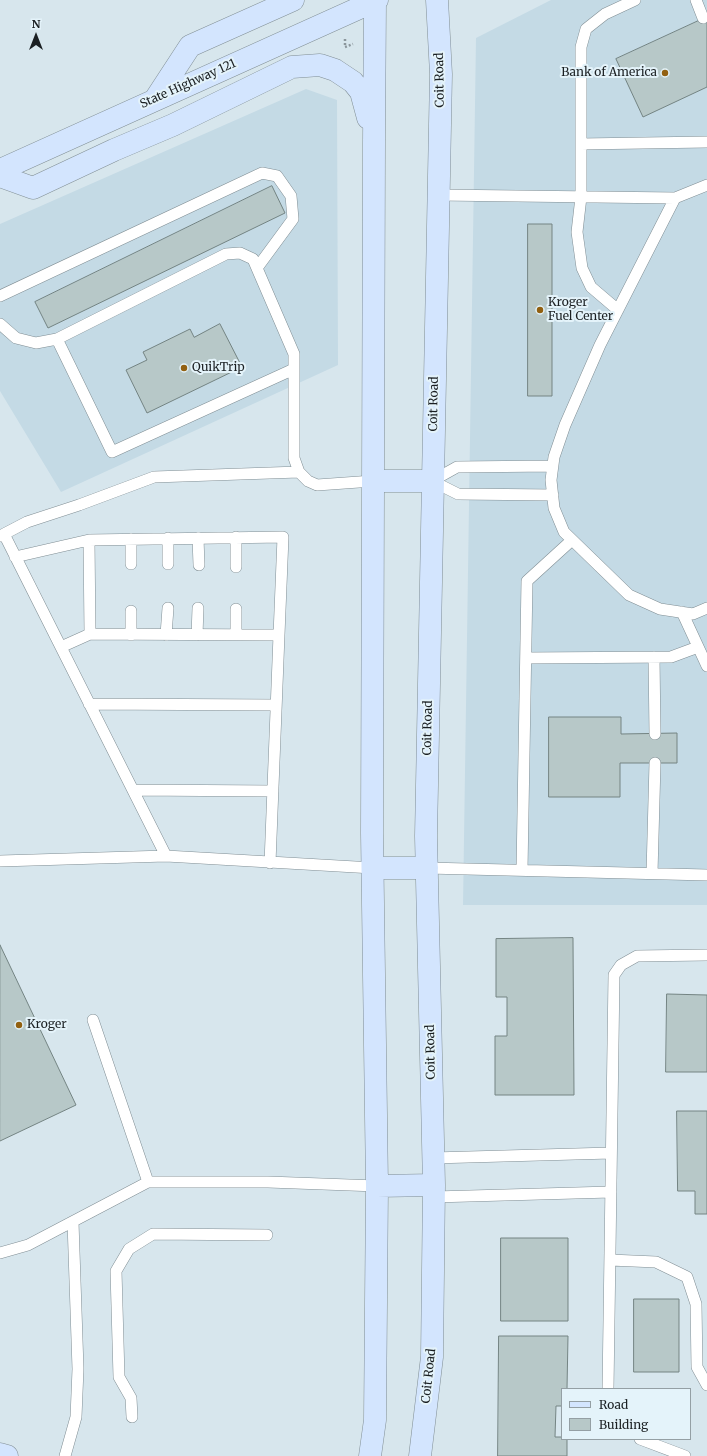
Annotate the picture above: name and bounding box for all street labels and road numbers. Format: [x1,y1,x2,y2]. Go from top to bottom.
street label: Coit Road [432,52,448,108]
street label: State Highway 121 [138,56,238,112]
street label: Coit Road [426,376,442,432]
street label: Coit Road [420,700,436,756]
street label: Coit Road [423,1024,439,1080]
street label: Coit Road [419,1348,439,1404]

